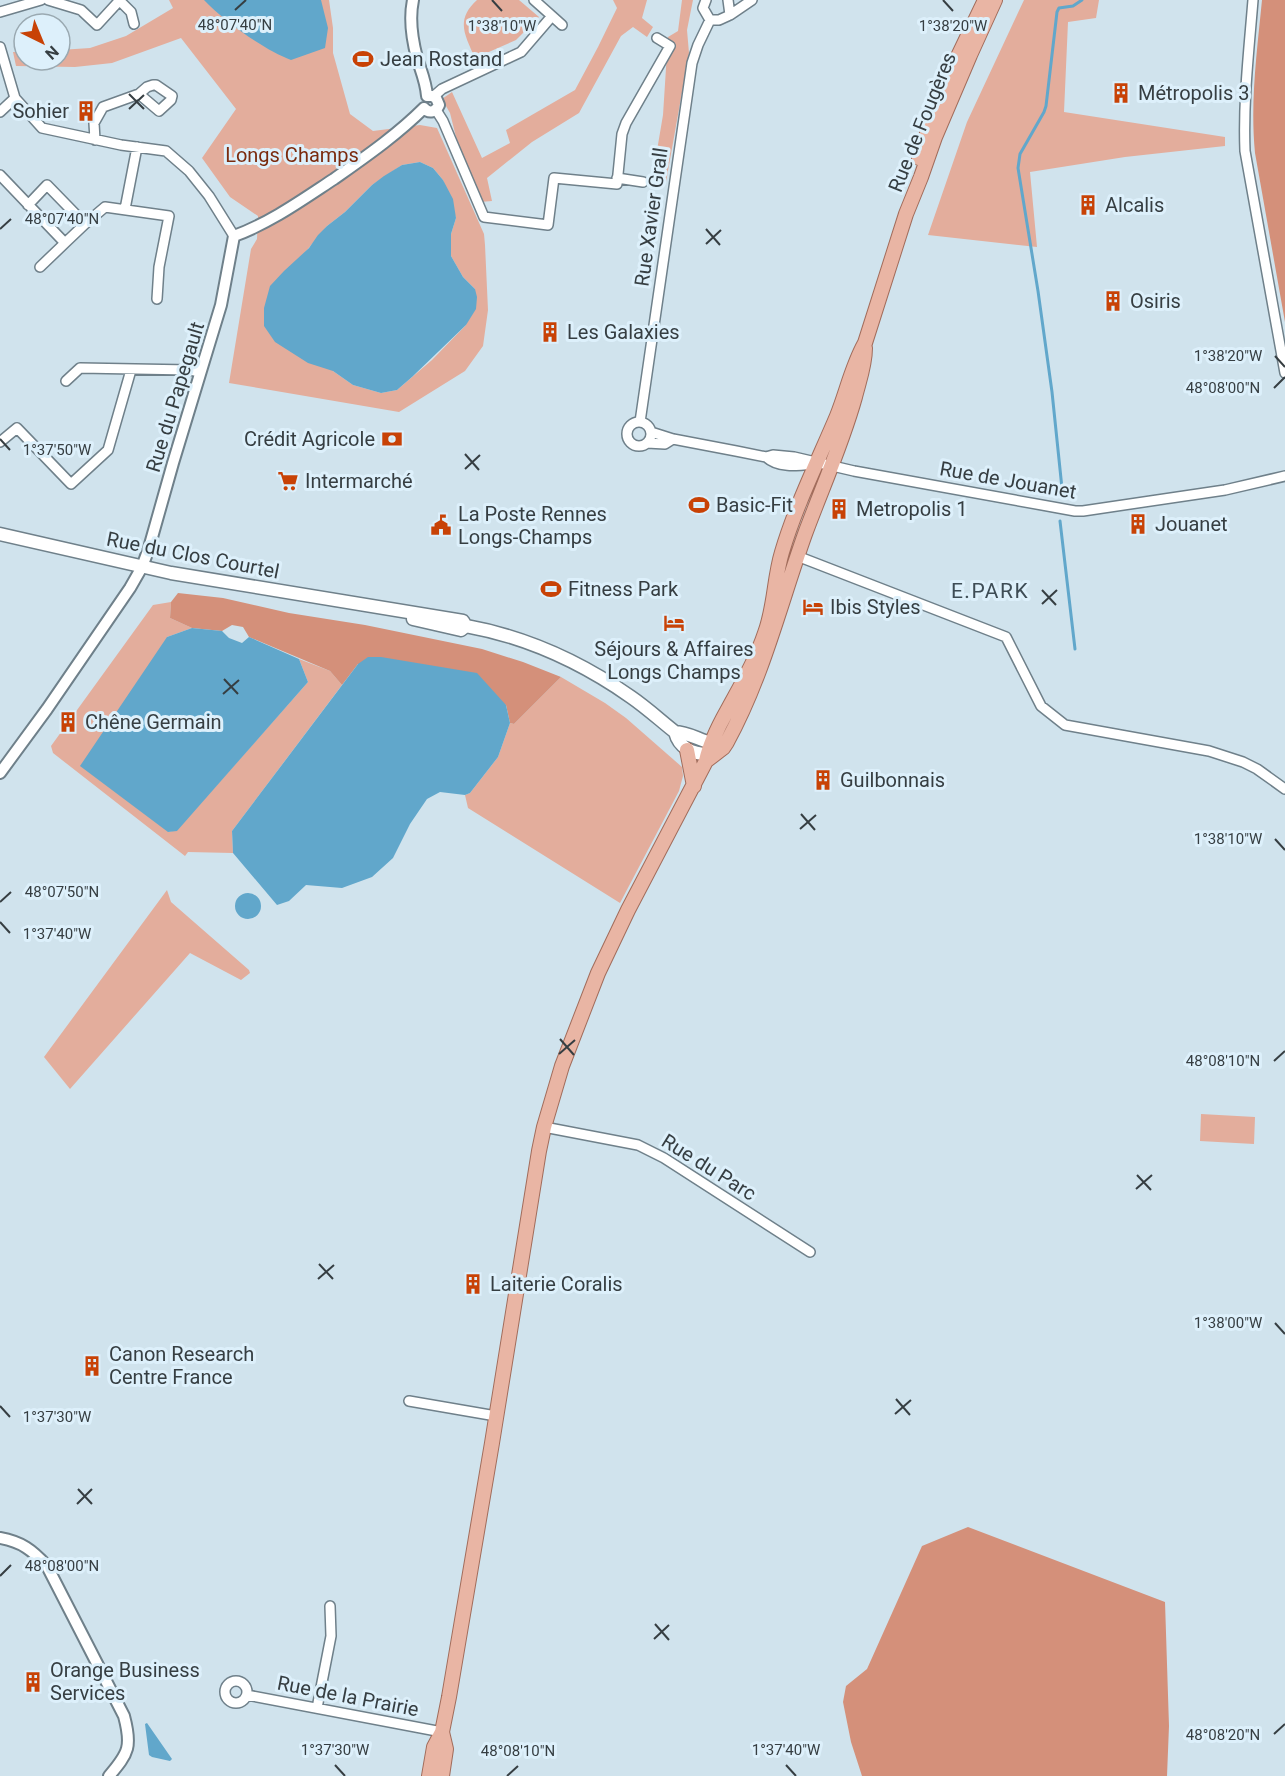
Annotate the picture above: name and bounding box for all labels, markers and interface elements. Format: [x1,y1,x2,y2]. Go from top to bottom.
north arrow [12,12,72,72]
text: 48°07'40"N [198,16,272,34]
text: 1°38'10"W [468,17,536,35]
text: 1°38'20"W [919,17,987,35]
text: N [41,42,62,63]
sports icon: Jean Rostand [351,47,375,71]
place label: Jean Rostand [380,47,502,71]
street label: Rue de Fougères [883,49,961,195]
building icon: Métropolis 3 [1109,81,1133,105]
place label: Métropolis 3 [1138,81,1249,105]
place label: Sohier [12,99,69,123]
building icon: Sohier [74,99,98,123]
park label: Longs Champs [225,143,359,167]
street label: Rue Xavier Grall [629,146,673,288]
building icon: Alcalis [1076,193,1100,217]
place label: Alcalis [1105,193,1164,217]
text: 48°07'40"N [25,210,99,228]
building icon: Osiris [1101,289,1125,313]
place label: Osiris [1130,289,1181,313]
street label: Rue du Papegault [141,319,209,475]
building icon: Les Galaxies [538,320,562,344]
place label: Les Galaxies [567,320,680,344]
text: 1°38'20"W [1194,347,1262,365]
text: 48°08'00"N [1186,379,1260,397]
place label: Crédit Agricole [244,427,375,451]
bank icon: Crédit Agricole [380,427,404,451]
text: 1°37'50"W [23,441,91,459]
street label: Rue de Jouanet [938,456,1078,504]
supermarket icon: Intermarché [276,469,300,493]
place label: Intermarché [305,469,413,493]
sports icon: Basic-Fit [687,493,711,517]
place label: Basic-Fit [716,493,793,517]
building icon: Metropolis 1 [827,497,851,521]
place label: Metropolis 1 [856,497,967,521]
place label: La Poste Rennes Longs-Champs [458,502,607,549]
building icon: Jouanet [1126,512,1150,536]
place label: Jouanet [1155,512,1228,536]
public building icon: La Poste Rennes Longs-Champs [429,513,453,537]
street label: Rue du Clos Courtel [105,526,281,584]
sports icon: Fitness Park [539,577,563,601]
place label: Fitness Park [568,577,679,601]
district label: E.PARK [951,579,1029,603]
hotel icon: Ibis Styles [801,595,825,619]
place label: Ibis Styles [830,595,921,619]
hotel icon: Séjours & Affaires Longs Champs [662,611,686,635]
place label: Séjours & Affaires Longs Champs [594,637,754,684]
building icon: Chêne Germain [56,710,80,734]
place label: Chêne Germain [85,710,222,734]
building icon: Guilbonnais [811,768,835,792]
place label: Guilbonnais [840,768,945,792]
text: 1°38'10"W [1194,830,1262,848]
text: 48°07'50"N [25,883,99,901]
text: 1°37'40"W [23,925,91,943]
text: 48°08'10"N [1186,1052,1260,1070]
street label: Rue du Parc [657,1129,761,1205]
building icon: Laiterie Coralis [461,1272,485,1296]
place label: Laiterie Coralis [490,1272,623,1296]
text: 1°38'00"W [1194,1314,1262,1332]
place label: Canon Research Centre France [109,1342,254,1389]
building icon: Canon Research Centre France [80,1354,104,1378]
text: 1°37'30"W [23,1408,91,1426]
text: 48°08'00"N [25,1557,99,1575]
place label: Orange Business Services [50,1658,200,1705]
building icon: Orange Business Services [21,1670,45,1694]
street label: Rue de la Prairie [275,1671,421,1721]
text: 48°08'20"N [1186,1726,1260,1744]
text: 1°37'30"W [301,1741,369,1759]
text: 1°37'40"W [752,1741,820,1759]
text: 48°08'10"N [481,1742,555,1760]

